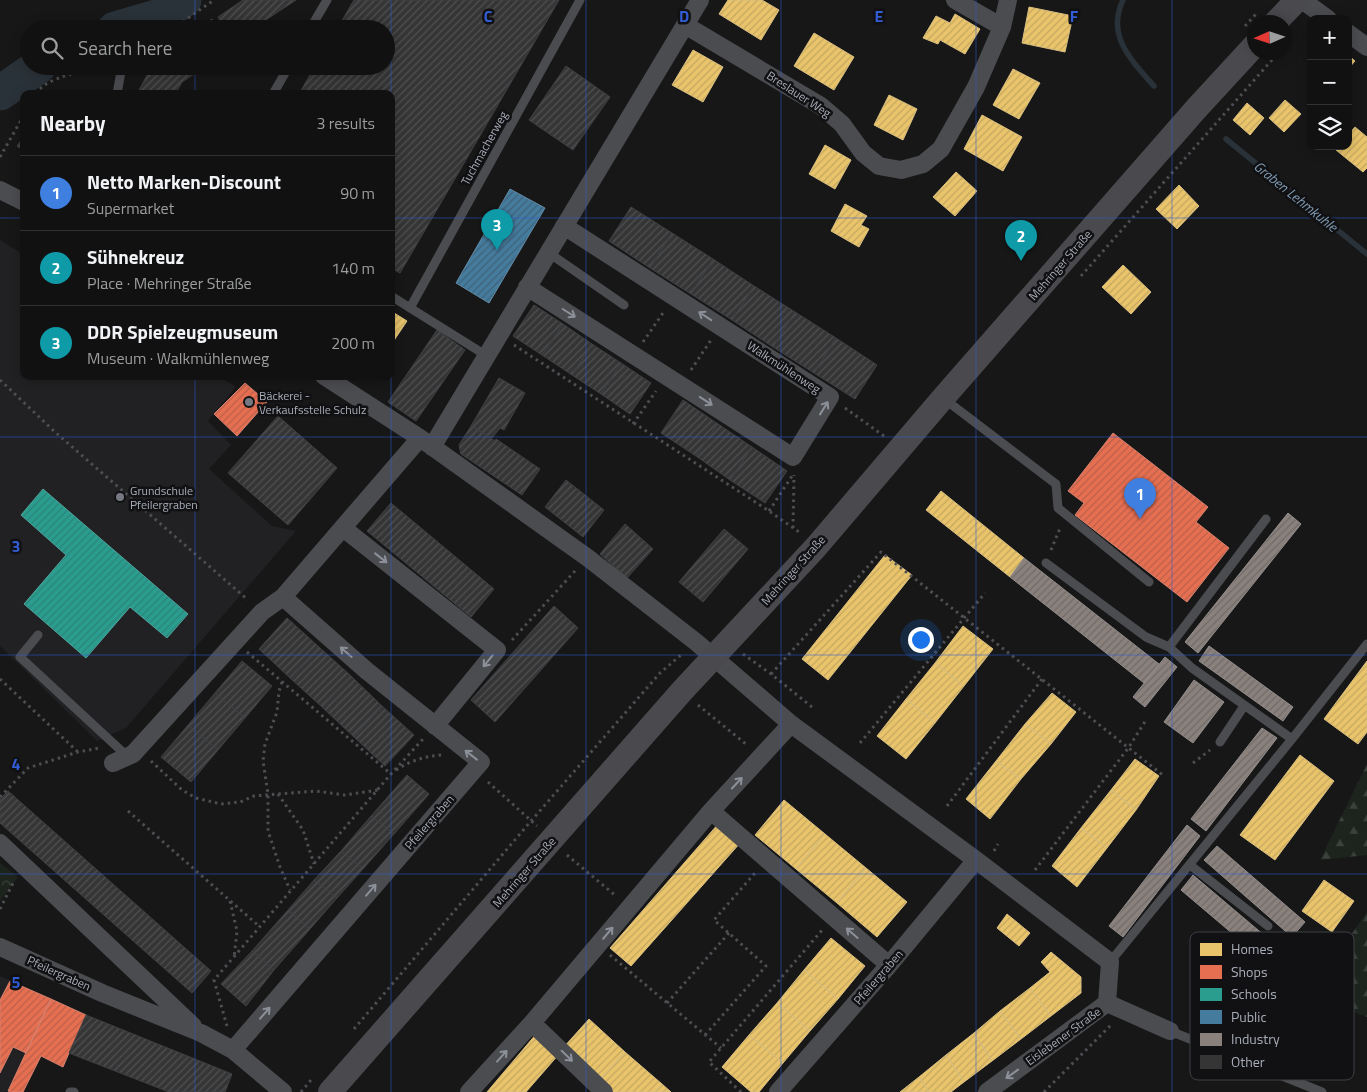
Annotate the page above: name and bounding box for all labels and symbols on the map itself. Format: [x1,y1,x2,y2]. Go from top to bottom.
text: C [484,4,493,28]
text: D [679,4,689,28]
text: E [875,4,884,28]
text: F [1070,4,1079,28]
north arrow [1247,15,1292,60]
street label: Breslauer Weg [763,66,835,122]
street label: Tuchmacherweg [456,107,512,189]
water label: Graben Lehmkuhle [1250,156,1344,237]
pin: 3 [481,209,513,250]
pin: 2 [1005,220,1037,261]
street label: Mehringer Straße [1024,225,1096,305]
one-way arrow [561,309,575,319]
one-way arrow [698,311,712,321]
street label: Walkmühlenweg [743,336,825,398]
place label: Bäckerei - Verkaufsstelle Schulz [259,386,366,419]
marker: Bäckerei - Verkaufsstelle Schulz [243,396,255,408]
one-way arrow [698,396,712,406]
one-way arrow [819,401,829,415]
pin: 1 [1124,478,1156,519]
place label: Grundschule Pfeilergraben [130,481,198,514]
marker: Grundschule Pfeilergraben [114,491,126,503]
street label: Mehringer Straße [756,531,830,609]
text: 3 [12,534,20,558]
one-way arrow [374,552,387,563]
your location [908,627,934,653]
one-way arrow [339,646,352,658]
one-way arrow [482,654,493,667]
one-way arrow [464,750,478,760]
text: 4 [12,752,21,776]
one-way arrow [731,777,743,790]
street label: Pfeilergraben [400,790,458,854]
street label: Mehringer Straße [488,832,560,912]
one-way arrow [365,883,377,896]
one-way arrow [603,927,614,940]
one-way arrow [846,928,859,939]
legend [1190,932,1354,1080]
text: Homes [1231,938,1273,959]
street label: Pfeilergraben [849,945,907,1009]
street label: Pfeilergraben [24,951,94,995]
text: Shops [1231,961,1267,982]
text: 5 [12,970,21,994]
text: Schools [1231,983,1277,1004]
street label: Eislebener Straße [1021,1002,1105,1070]
one-way arrow [259,1006,270,1019]
text: Public [1231,1006,1267,1027]
text: Industry [1231,1028,1280,1049]
one-way arrow [496,1049,508,1062]
one-way arrow [561,1050,574,1062]
text: Other [1231,1051,1265,1072]
one-way arrow [1005,1069,1019,1079]

